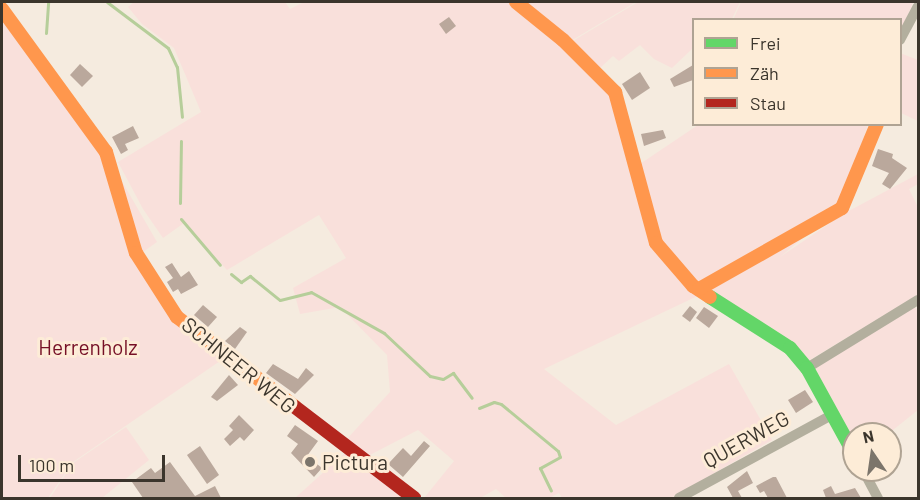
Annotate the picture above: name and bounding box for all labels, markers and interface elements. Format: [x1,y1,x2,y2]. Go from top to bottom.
legend [692,18,902,126]
text: Frei [750,32,781,54]
text: Zäh [750,62,779,84]
text: Stau [750,92,786,114]
street label: SCHNEER WEG [177,312,301,418]
park label: Herrenholz [38,334,138,360]
street label: QUERWEG [698,405,794,473]
north arrow [842,422,902,482]
text: N [861,425,876,446]
scale bar [21,443,168,481]
place label: Pictura [322,449,388,475]
text: 100 m [29,454,74,476]
marker: Pictura [303,455,317,469]

